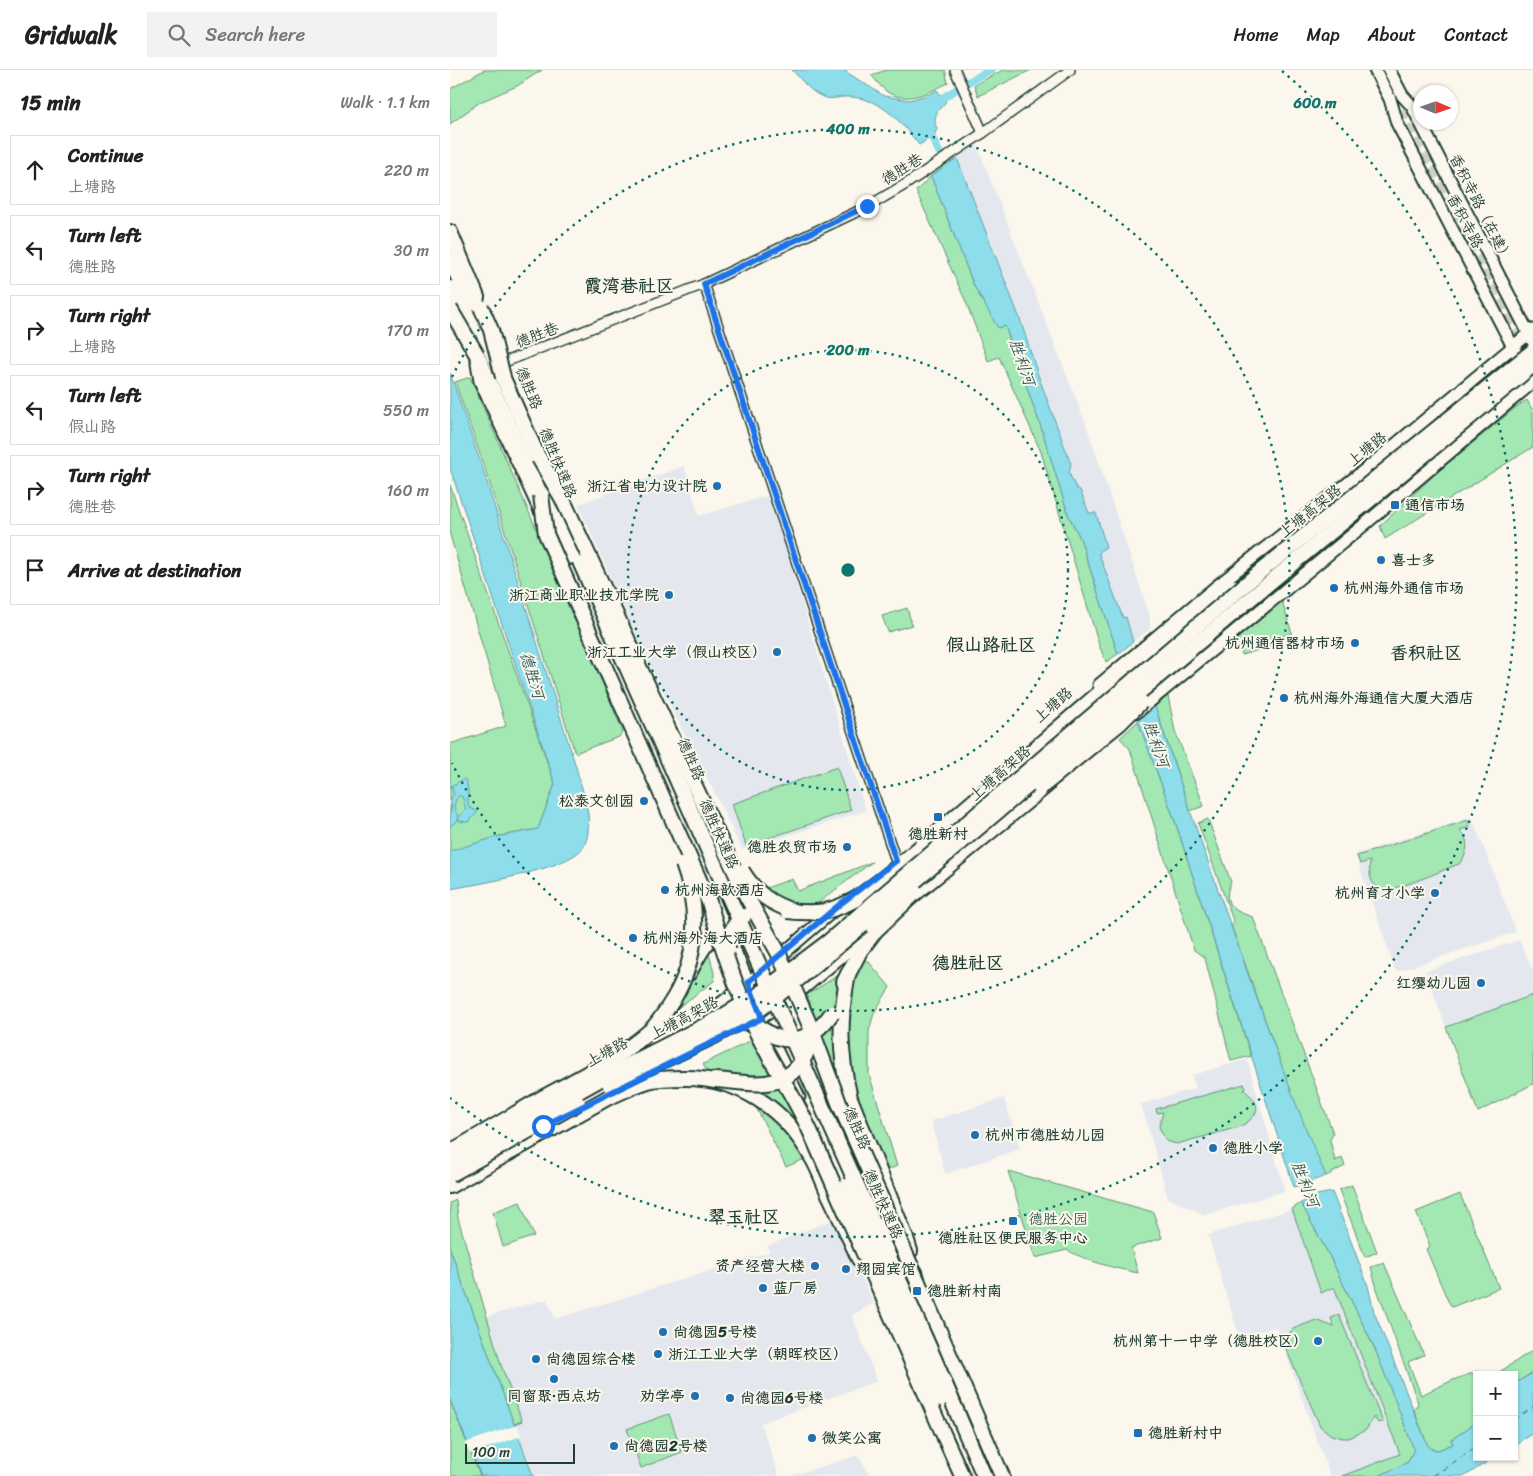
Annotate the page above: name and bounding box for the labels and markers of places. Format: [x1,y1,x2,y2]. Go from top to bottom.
place label: 浙江省电力设计院 [587,473,707,499]
marker: 浙江省电力设计院 [711,480,723,492]
place label: 通信市场 [1405,492,1465,518]
marker: 通信市场 [1389,499,1401,511]
place label: 喜士多 [1391,547,1436,573]
marker: 喜士多 [1375,554,1387,566]
centre of rings [839,561,857,579]
place label: 杭州海外通信市场 [1344,575,1464,601]
place label: 浙江商业职业技术学院 [509,582,659,608]
marker: 杭州海外通信市场 [1328,582,1340,594]
marker: 浙江商业职业技术学院 [663,589,675,601]
place label: 杭州通信器材市场 [1225,630,1345,656]
marker: 杭州通信器材市场 [1349,637,1361,649]
place label: 浙江工业大学（假山校区） [587,639,767,665]
marker: 浙江工业大学（假山校区） [771,646,783,658]
place label: 杭州海外海通信大厦大酒店 [1294,685,1474,711]
marker: 杭州海外海通信大厦大酒店 [1278,692,1290,704]
place label: 松泰文创园 [559,788,634,814]
marker: 松泰文创园 [638,795,650,807]
marker: 德胜新村 [932,811,944,823]
place label: 德胜新村 [908,821,968,847]
place label: 德胜农贸市场 [747,834,837,860]
marker: 德胜农贸市场 [841,841,853,853]
place label: 杭州海歆酒店 [675,877,765,903]
place label: 杭州育才小学 [1335,880,1425,906]
marker: 杭州海歆酒店 [659,884,671,896]
marker: 杭州育才小学 [1429,887,1441,899]
place label: 杭州海外海大酒店 [643,925,763,951]
marker: 杭州海外海大酒店 [627,932,639,944]
place label: 红缨幼儿园 [1396,970,1471,996]
marker: 红缨幼儿园 [1475,977,1487,989]
place label: 杭州市德胜幼儿园 [985,1122,1105,1148]
marker: 杭州市德胜幼儿园 [969,1129,981,1141]
place label: 德胜小学 [1223,1135,1283,1161]
marker: 德胜小学 [1207,1142,1219,1154]
marker: 德胜社区便民服务中心 [1007,1215,1019,1227]
place label: 德胜社区便民服务中心 [938,1225,1088,1251]
place label: 资产经营大楼 [715,1253,805,1279]
place label: 翔园宾馆 [856,1256,916,1282]
marker: 资产经营大楼 [809,1260,821,1272]
marker: 翔园宾馆 [840,1263,852,1275]
place label: 蓝厂房 [773,1275,818,1301]
place label: 德胜新村南 [927,1278,1002,1304]
marker: 蓝厂房 [757,1282,769,1294]
marker: 德胜新村南 [911,1285,923,1297]
place label: 尚德园5号楼 [673,1319,757,1345]
marker: 尚德园5号楼 [657,1326,669,1338]
place label: 杭州第十一中学（德胜校区） [1113,1328,1308,1354]
marker: 杭州第十一中学（德胜校区） [1312,1335,1324,1347]
place label: 浙江工业大学（朝晖校区） [668,1341,848,1367]
place label: 尚德园综合楼 [546,1346,636,1372]
marker: 浙江工业大学（朝晖校区） [652,1348,664,1360]
marker: 尚德园综合楼 [530,1353,542,1365]
marker: 同窗聚·西点坊 [548,1373,560,1385]
place label: 同窗聚·西点坊 [507,1383,601,1409]
place label: 劝学亭 [640,1383,685,1409]
place label: 尚德园6号楼 [740,1385,824,1411]
marker: 劝学亭 [689,1390,701,1402]
marker: 尚德园6号楼 [724,1392,736,1404]
place label: 德胜新村中 [1148,1420,1223,1446]
place label: 微笑公寓 [821,1425,882,1451]
marker: 德胜新村中 [1132,1427,1144,1439]
marker: 微笑公寓 [806,1432,818,1444]
place label: 尚德园2号楼 [624,1433,708,1459]
marker: 尚德园2号楼 [608,1440,620,1452]

